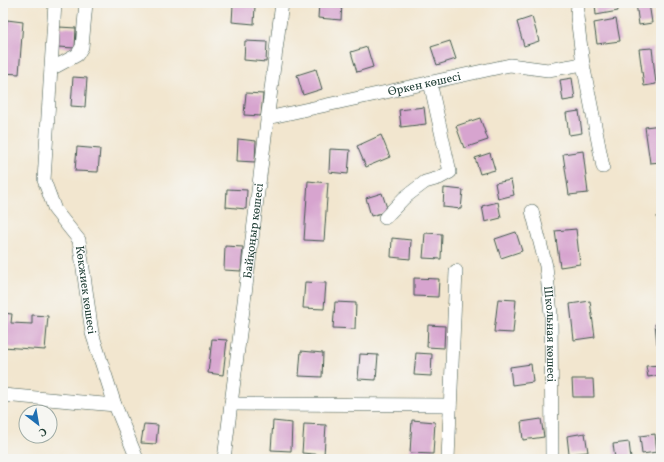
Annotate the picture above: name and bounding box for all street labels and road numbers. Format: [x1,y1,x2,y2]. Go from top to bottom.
street label: Өркен көшесі [386,69,463,100]
street label: Байқоңыр көшесі [240,182,268,280]
street label: Көкжиек көшесі [71,245,99,336]
street label: Школьная көшесі [539,285,558,383]

